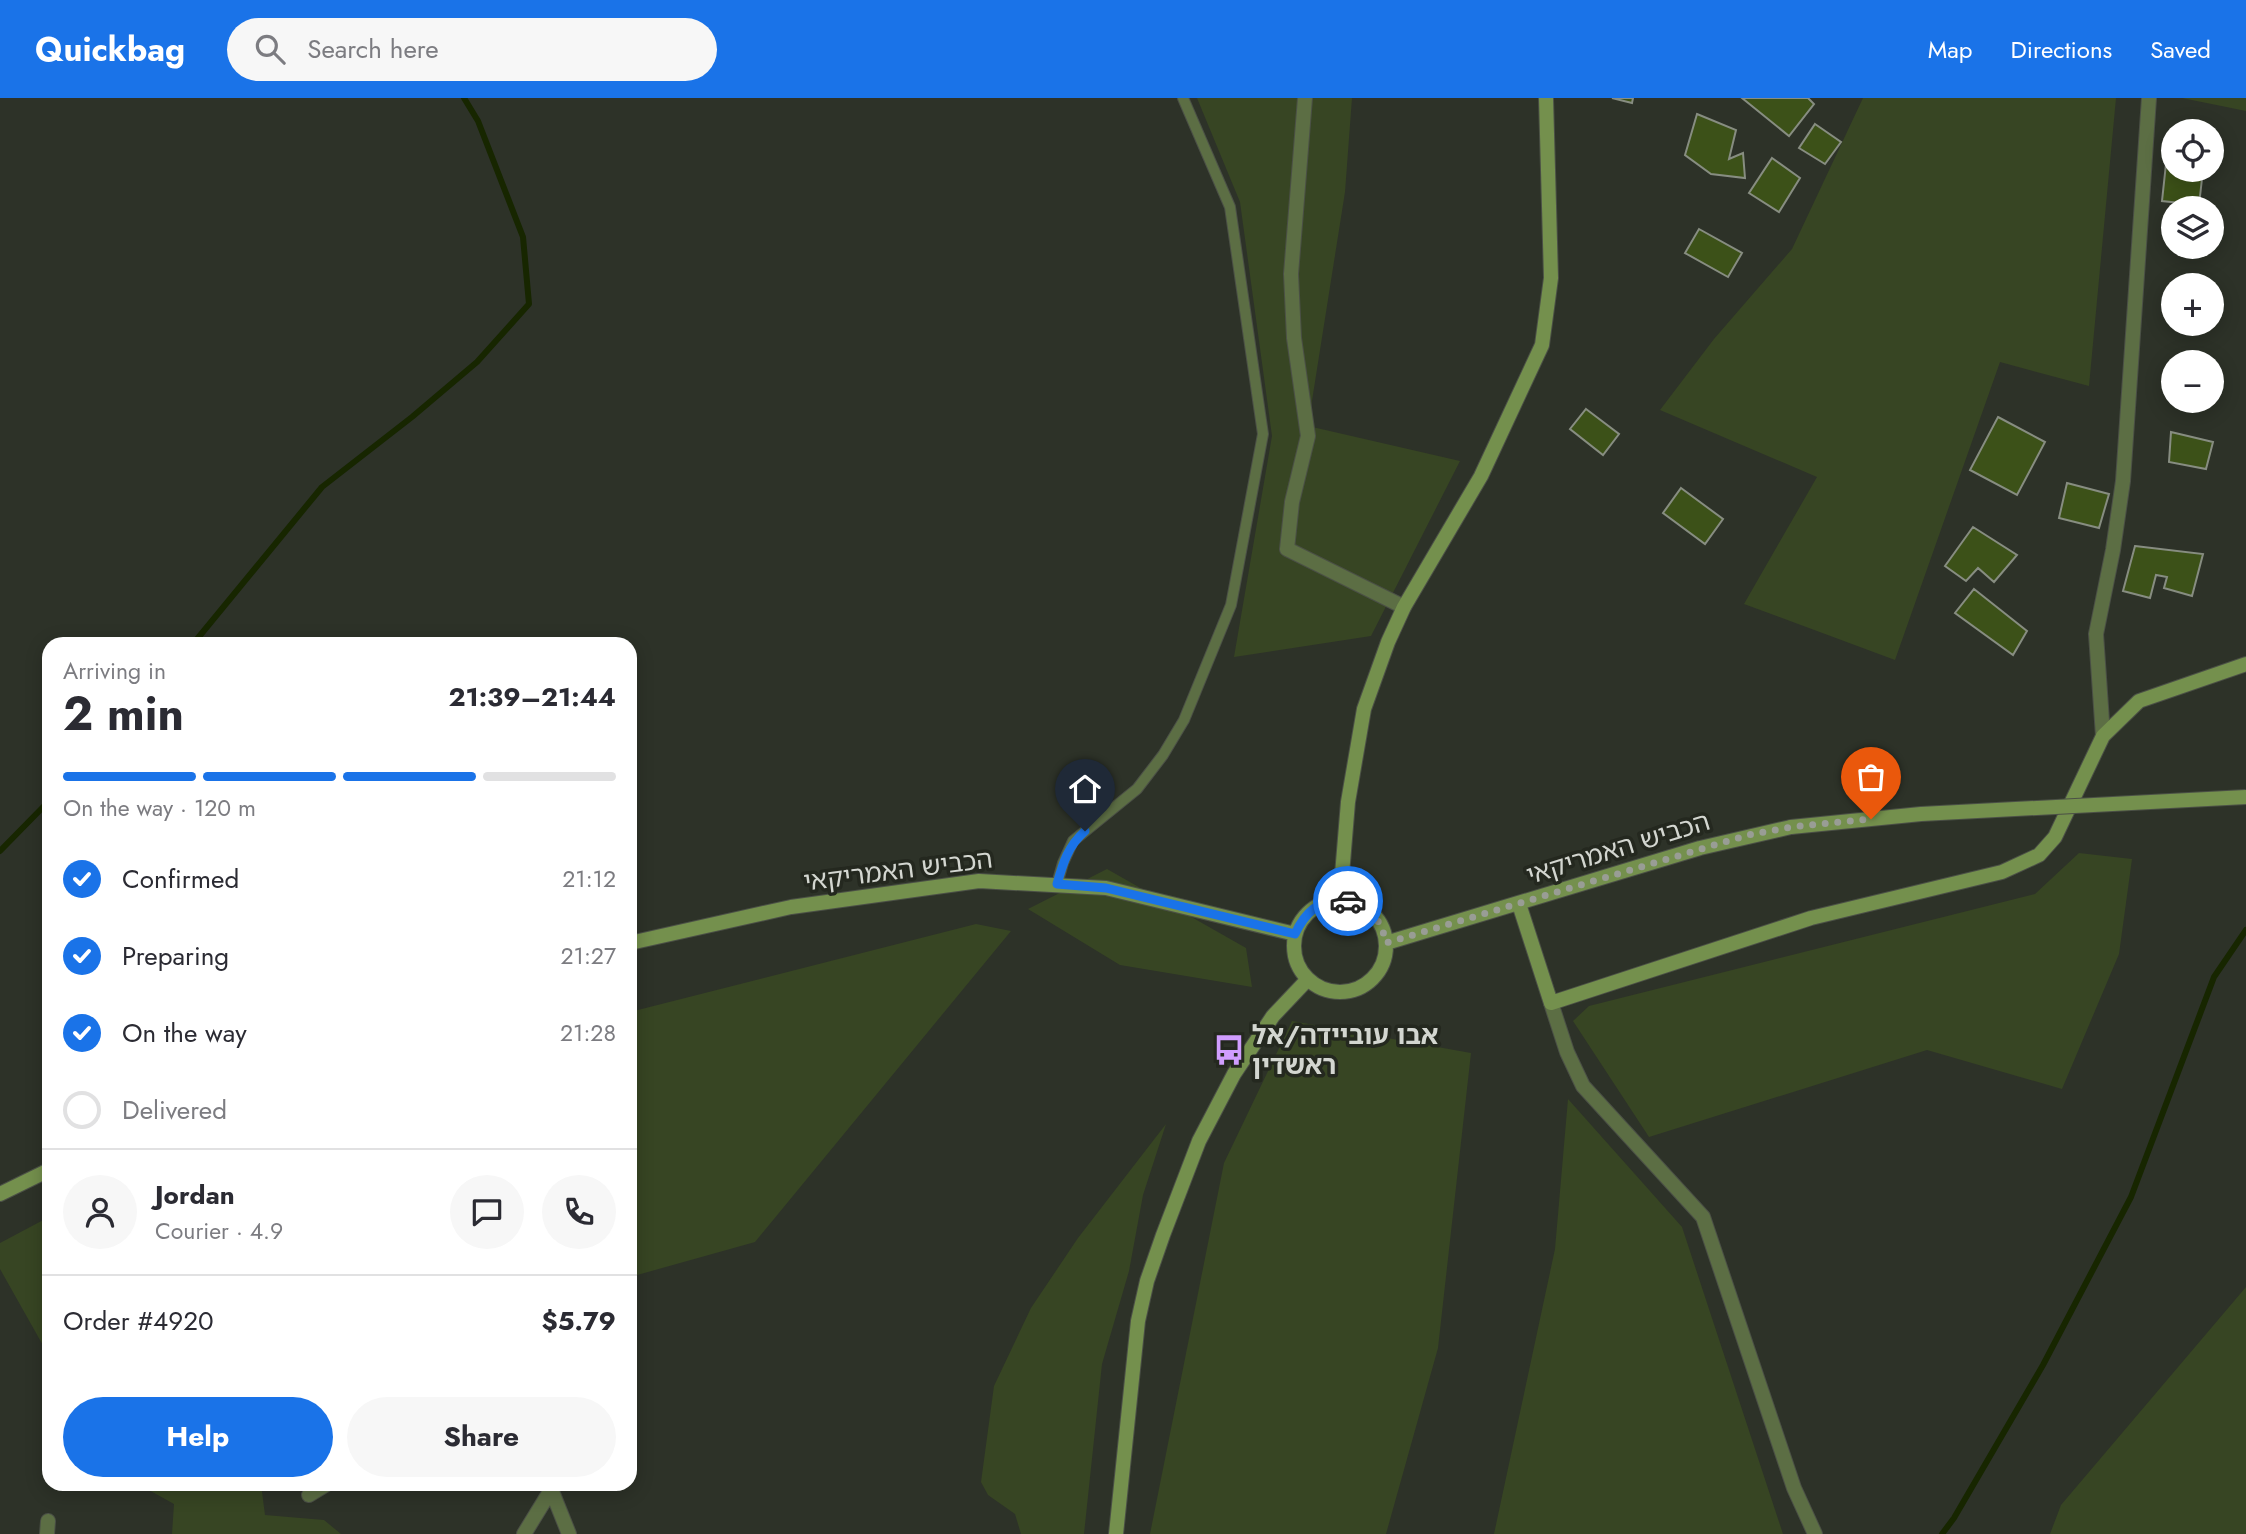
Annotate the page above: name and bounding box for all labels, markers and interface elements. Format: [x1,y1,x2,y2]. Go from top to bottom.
search box [227,18,717,81]
text: Quickbag [35,26,185,73]
icon: search [251,30,289,68]
text: Search here [307,30,439,68]
text: Map [1928,32,1973,67]
text: Directions [2011,32,2112,67]
text: Saved [2150,32,2211,67]
map controls [2161,119,2224,413]
button: locate [2161,119,2224,182]
button: layers [2161,196,2224,259]
button: + [2161,273,2224,336]
button: − [2161,350,2224,413]
text: Arriving in [63,654,166,688]
text: 21:39–21:44 [448,678,616,716]
text: 2 min [63,681,184,747]
pin [1841,747,1901,819]
icon: bag [1852,758,1890,796]
pin [1055,759,1115,831]
icon: home [1066,770,1104,808]
text: On the way · 120 m [63,791,256,825]
street label: הכביש האמריקאי [1522,802,1714,894]
street label: הכביש האמריקאי [801,840,995,900]
icon: check [63,860,101,898]
text: Confirmed [122,860,239,898]
text: 21:12 [562,862,616,896]
courier [1313,866,1383,936]
icon: car [1329,882,1367,920]
icon: check [63,937,101,975]
text: Preparing [122,937,229,975]
text: 21:27 [561,939,616,973]
icon: check [63,1014,101,1052]
text: On the way [122,1014,247,1052]
text: 21:28 [560,1016,616,1050]
place label: אבו עוביידה/אל ראשדין [1252,1016,1438,1084]
bus stop icon: אבו עוביידה/אל ראשדין [1212,1033,1246,1067]
text: Delivered [122,1091,227,1129]
button: person [63,1175,137,1249]
button: chat [450,1175,524,1249]
button: phone [542,1175,616,1249]
text: Jordan [155,1176,235,1214]
text: Courier · 4.9 [155,1214,283,1248]
text: Order #4920 [63,1302,214,1340]
text: $5.79 [542,1302,616,1340]
button: Help [63,1397,333,1477]
button: Share [347,1397,616,1477]

